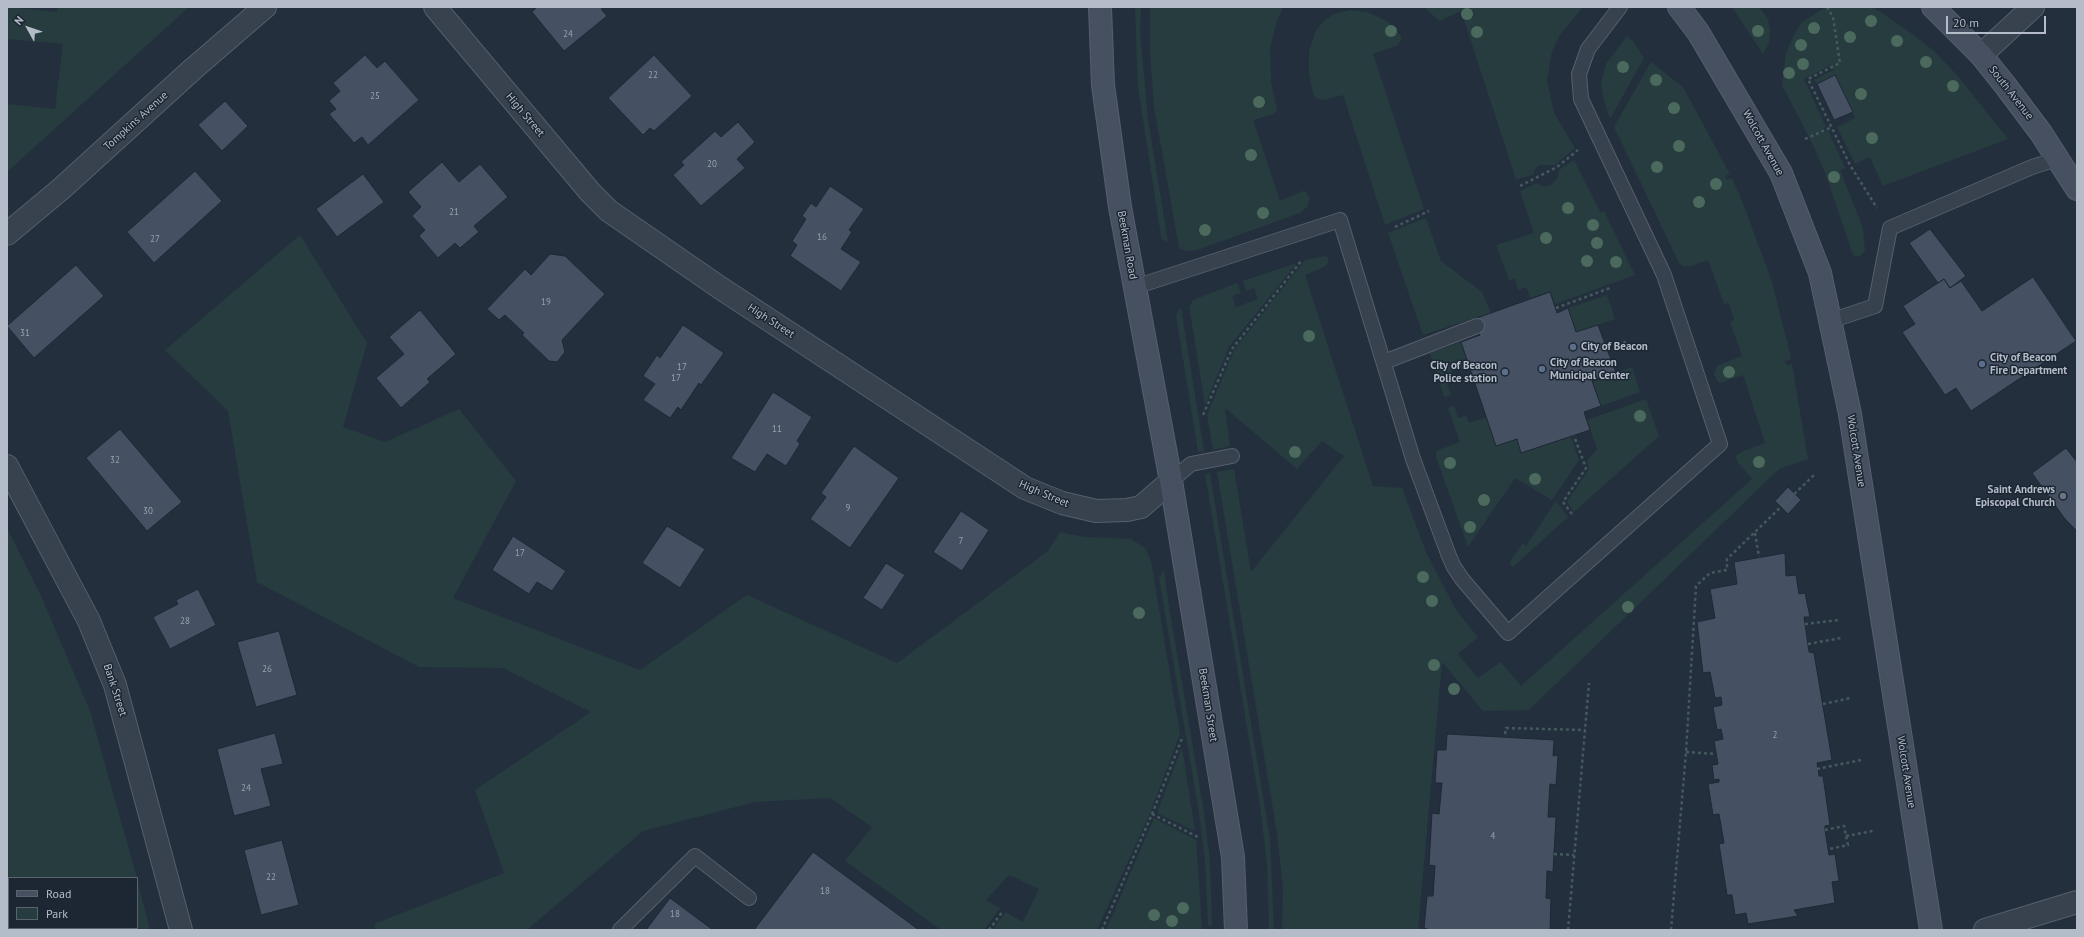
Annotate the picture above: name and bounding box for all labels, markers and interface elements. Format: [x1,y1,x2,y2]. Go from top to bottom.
north arrow [8,8,48,48]
scale bar [1948,8,2048,34]
text: N [11,13,26,28]
text: 20 m [1953,15,1979,30]
house number: 24 [563,29,573,39]
street label: South Avenue [1986,63,2036,123]
house number: 22 [648,70,658,80]
street label: Tompkins Avenue [101,89,171,153]
street label: High Street [503,90,547,140]
house number: 25 [370,91,380,101]
street label: Wolcott Avenue [1740,108,1786,178]
house number: 20 [707,159,717,169]
house number: 21 [449,207,459,217]
street label: Beekman Road [1114,210,1140,280]
house number: 16 [817,232,827,242]
house number: 27 [150,234,160,244]
house number: 19 [541,297,551,307]
street label: High Street [745,301,797,341]
house number: 31 [20,328,30,338]
place label: City of Beacon [1581,340,1648,354]
marker: City of Beacon [1568,342,1578,352]
place label: City of Beacon Fire Department [1990,351,2067,377]
place label: City of Beacon Municipal Center [1550,356,1629,382]
place label: City of Beacon Police station [1430,359,1497,385]
marker: City of Beacon Fire Department [1977,359,1987,369]
house number: 17 [677,362,687,372]
marker: City of Beacon Municipal Center [1537,364,1547,374]
marker: City of Beacon Police station [1500,367,1510,377]
house number: 17 [671,373,681,383]
street label: Wolcott Avenue [1844,414,1868,488]
house number: 11 [772,424,782,434]
house number: 32 [110,455,120,465]
street label: High Street [1017,478,1071,510]
place label: Saint Andrews Episcopal Church [1975,483,2055,509]
marker: Saint Andrews Episcopal Church [2058,491,2068,501]
house number: 9 [846,503,850,513]
house number: 30 [143,506,153,516]
house number: 7 [959,536,963,546]
house number: 17 [515,548,525,558]
house number: 28 [180,616,190,626]
street label: Bank Street [100,662,130,718]
house number: 26 [262,664,272,674]
street label: Beekman Street [1196,667,1220,743]
house number: 2 [1773,730,1777,740]
street label: Wolcott Avenue [1894,735,1918,809]
house number: 24 [241,783,251,793]
house number: 4 [1491,831,1495,841]
house number: 22 [266,872,276,882]
legend [8,877,138,929]
text: Road [46,886,71,901]
house number: 18 [820,886,830,896]
text: Park [46,906,68,921]
house number: 18 [670,909,680,919]

